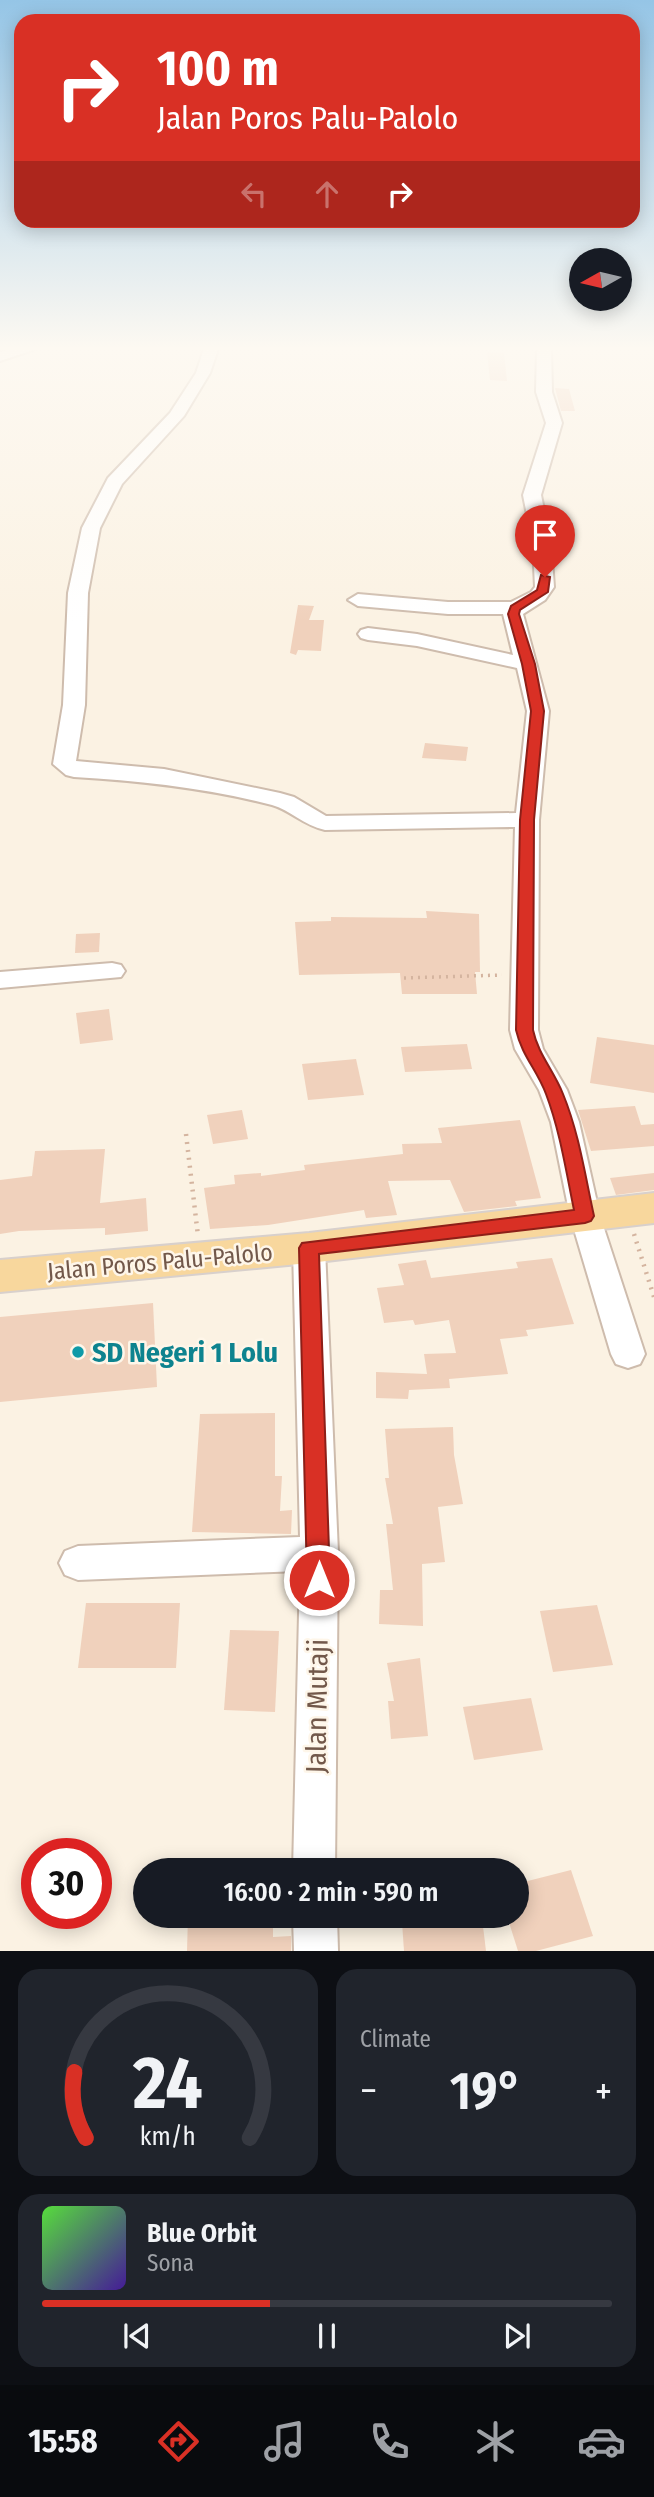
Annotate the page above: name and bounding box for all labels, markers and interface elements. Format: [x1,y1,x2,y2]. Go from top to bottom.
text: 100 m [157,39,279,98]
icon: right [42,42,133,133]
text: Jalan Poros Palu-Palolo [157,99,458,137]
icon: left [235,175,273,213]
icon: ahead [308,175,346,213]
icon: right [381,175,419,213]
north arrow [569,248,632,312]
map controls [569,248,632,311]
pin [515,505,575,577]
icon: arrive [526,516,564,554]
street label: Jalan Poros Palu-Palolo [46,1238,274,1286]
place label: SD Negeri 1 Lolu [92,1336,278,1369]
marker: SD Negeri 1 Lolu [70,1344,86,1360]
position arrow [282,1543,356,1617]
street label: Jalan Mutaji [299,1638,335,1774]
speed limit sign: 30 [21,1838,112,1929]
text: 16:00 · 2 min · 590 m [224,1877,438,1908]
text: Climate [360,2025,431,2053]
text: 24 [132,2041,203,2128]
text: 19° [450,2060,522,2123]
text: − [360,2068,377,2114]
text: + [595,2068,612,2114]
text: km/h [140,2122,196,2152]
text: Blue Orbit [147,2218,257,2249]
text: Sona [147,2249,194,2277]
icon: previous [118,2317,156,2355]
icon: pause [308,2317,346,2355]
icon: next [498,2317,536,2355]
icon: directions [154,2417,203,2466]
icon: music [260,2417,309,2466]
icon: phone [365,2417,414,2466]
icon: climate [471,2417,520,2466]
icon: car [577,2417,626,2466]
text: 15:58 [28,2422,98,2460]

